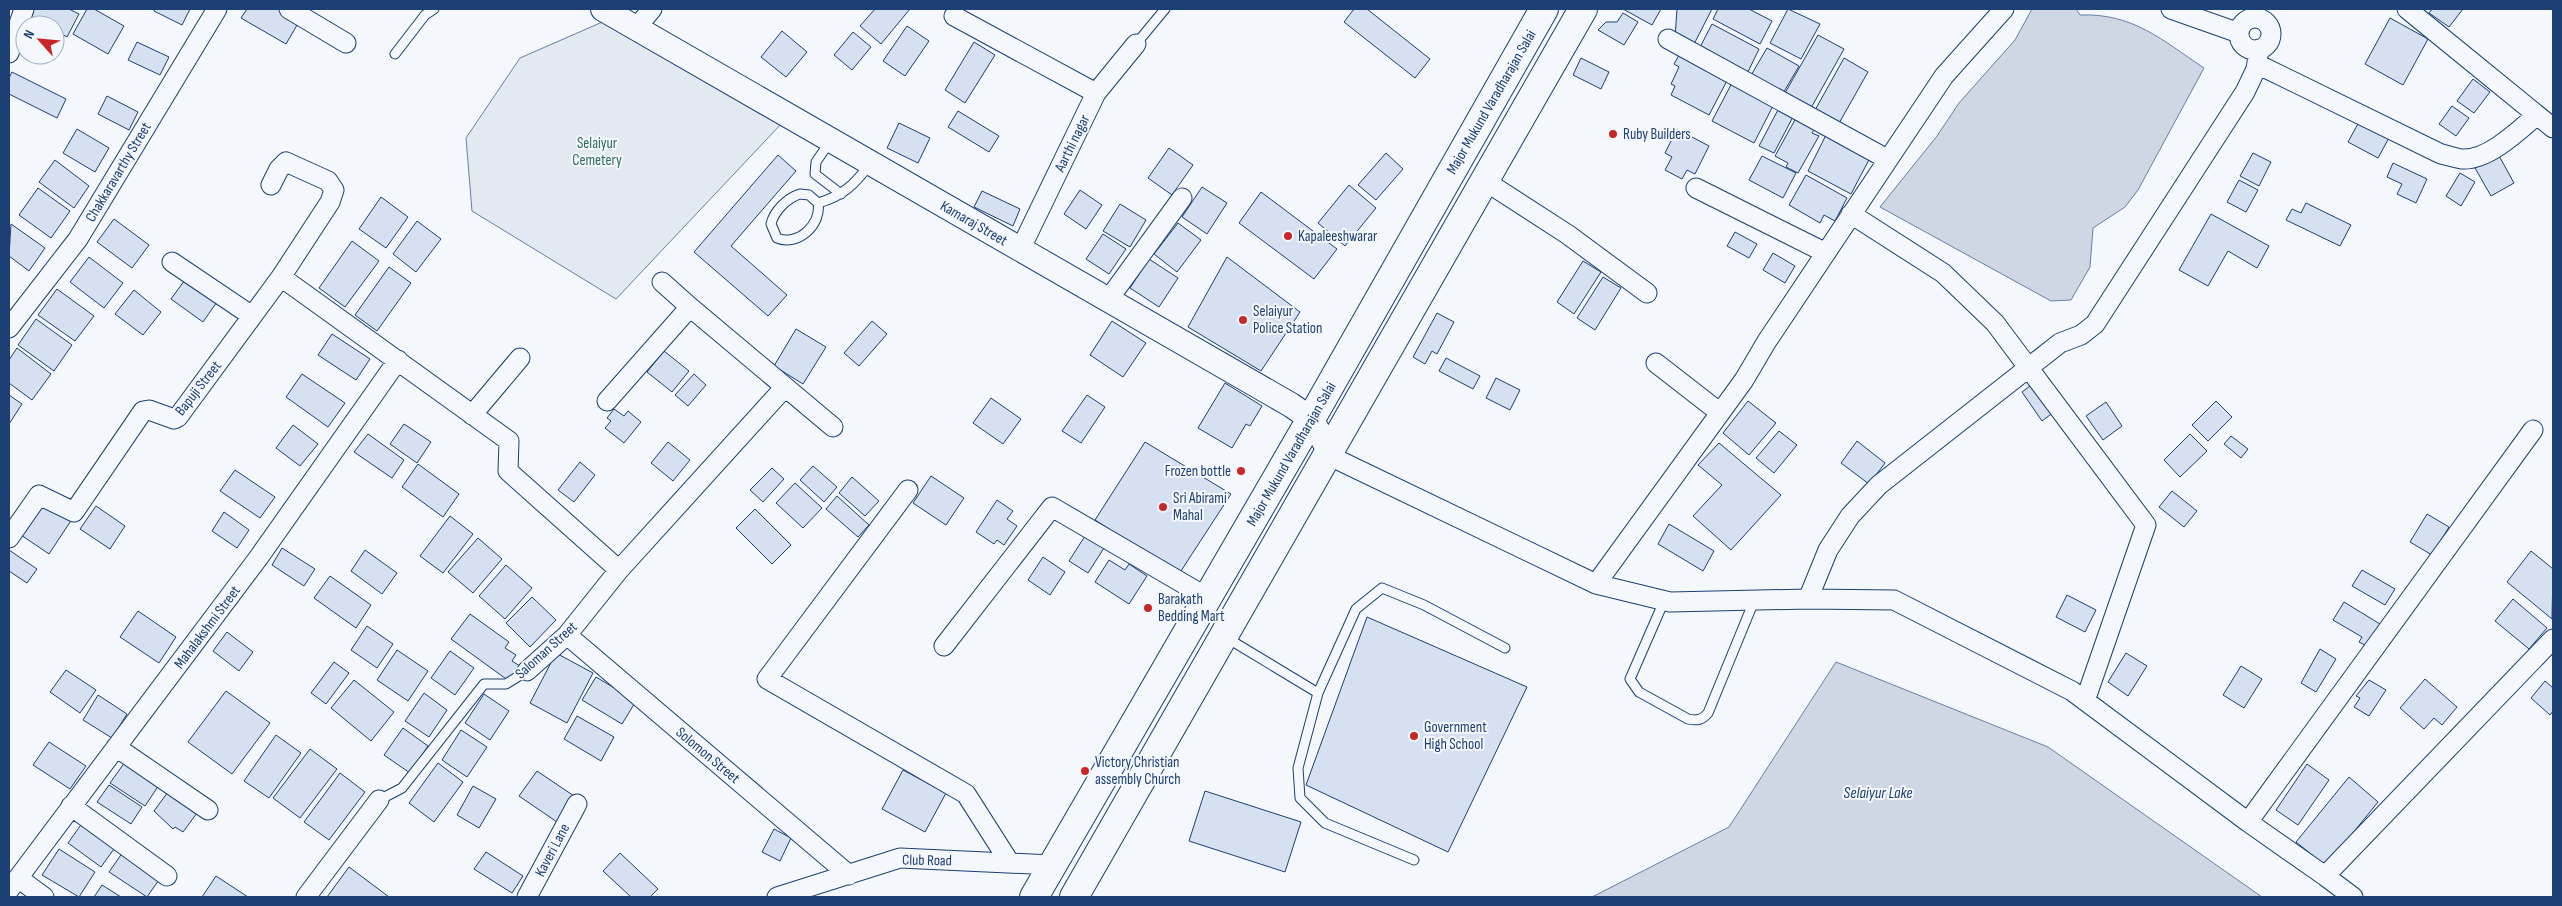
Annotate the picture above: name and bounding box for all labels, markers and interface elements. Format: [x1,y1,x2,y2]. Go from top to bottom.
north arrow [15,15,65,65]
text: N [20,27,38,42]
street label: Major Mukund Varadharajan Salai [1442,27,1541,178]
street label: Aarthi nagar [1050,111,1095,176]
street label: Chakkaravarthy Street [81,119,156,226]
place label: Ruby Builders [1623,125,1691,144]
marker: Ruby Builders [1607,128,1619,140]
park label: Selaiyur Cemetery [572,134,622,170]
street label: Kamaraj Street [937,197,1011,250]
place label: Kapaleeshwarar [1298,227,1378,246]
marker: Kapaleeshwarar [1282,230,1294,242]
place label: Selaiyur Police Station [1253,302,1323,338]
marker: Selaiyur Police Station [1237,314,1249,326]
street label: Bapuji Street [171,357,226,420]
street label: Major Mukund Varadharajan Salai [1242,379,1341,530]
place label: Frozen bottle [1165,462,1231,481]
marker: Frozen bottle [1235,465,1247,477]
place label: Sri Abirami Mahal [1173,489,1227,525]
marker: Sri Abirami Mahal [1157,501,1169,513]
street label: Mahalakshmi Street [170,582,245,673]
place label: Barakath Bedding Mart [1158,590,1225,626]
marker: Barakath Bedding Mart [1142,602,1154,614]
street label: Saloman Street [511,617,582,683]
place label: Government High School [1424,718,1487,754]
street label: Solomon Street [672,723,744,788]
marker: Government High School [1408,730,1420,742]
place label: Victory Christian assembly Church [1095,753,1181,789]
marker: Victory Christian assembly Church [1079,765,1091,777]
water label: Selaiyur Lake [1844,784,1912,803]
street label: Kaveri Lane [531,820,574,880]
street label: Club Road [902,851,952,870]

